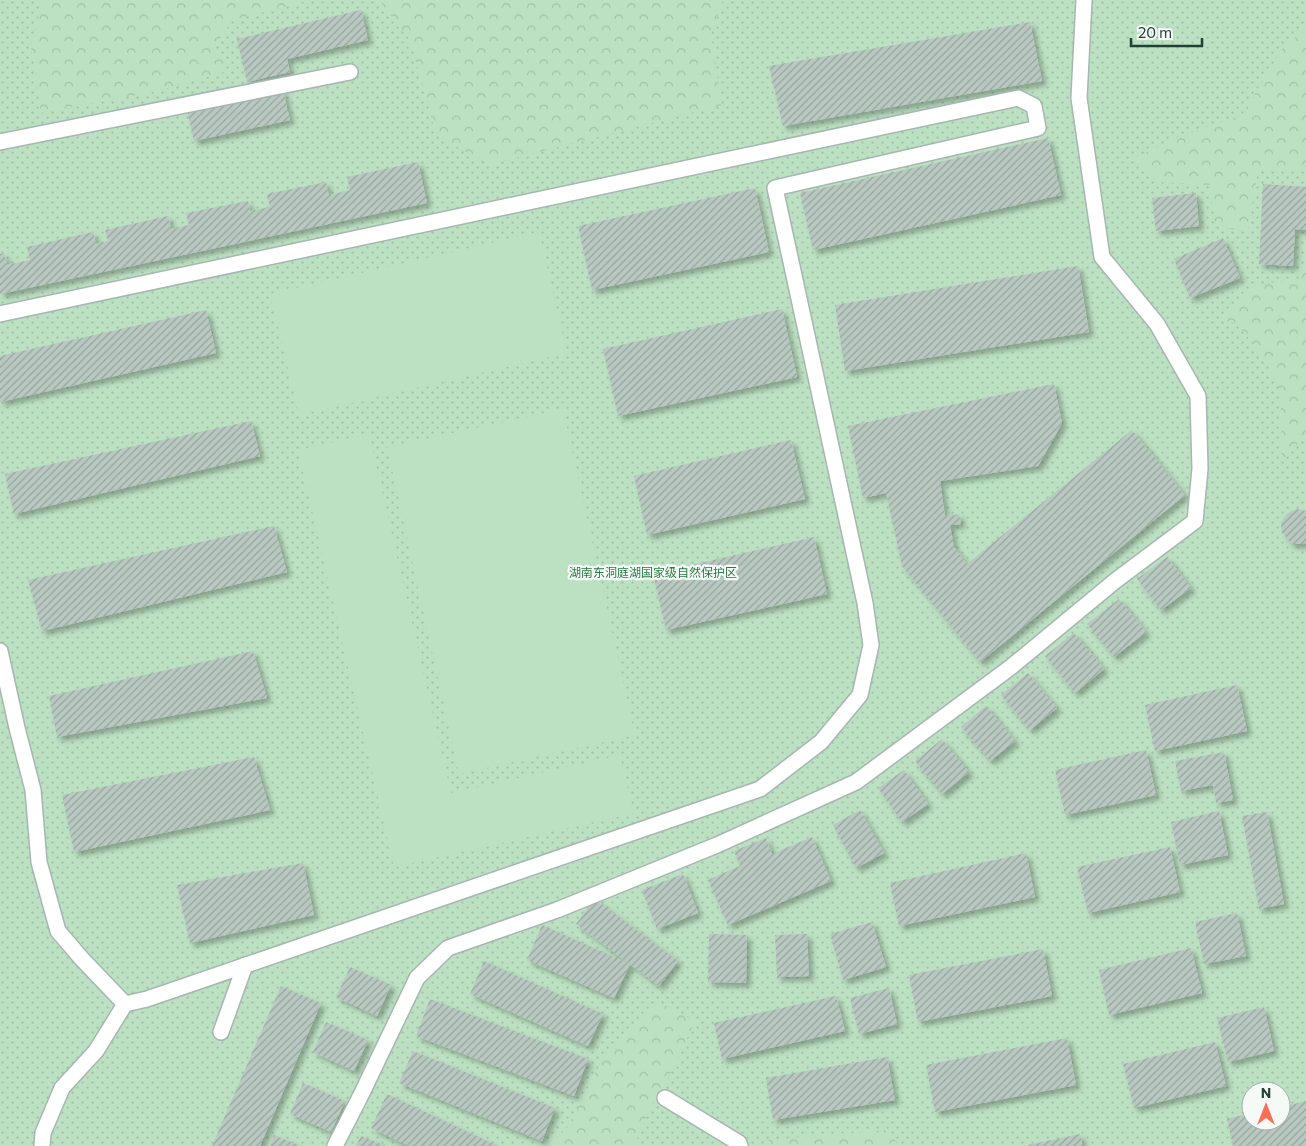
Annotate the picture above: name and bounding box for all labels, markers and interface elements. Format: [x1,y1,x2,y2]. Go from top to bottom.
scale bar [1131,15,1202,47]
text: 20 m [1138,23,1172,41]
park label: 湖南东洞庭湖国家级自然保护区 [569,565,737,579]
north arrow [1241,1081,1291,1131]
text: N [1261,1084,1271,1101]

